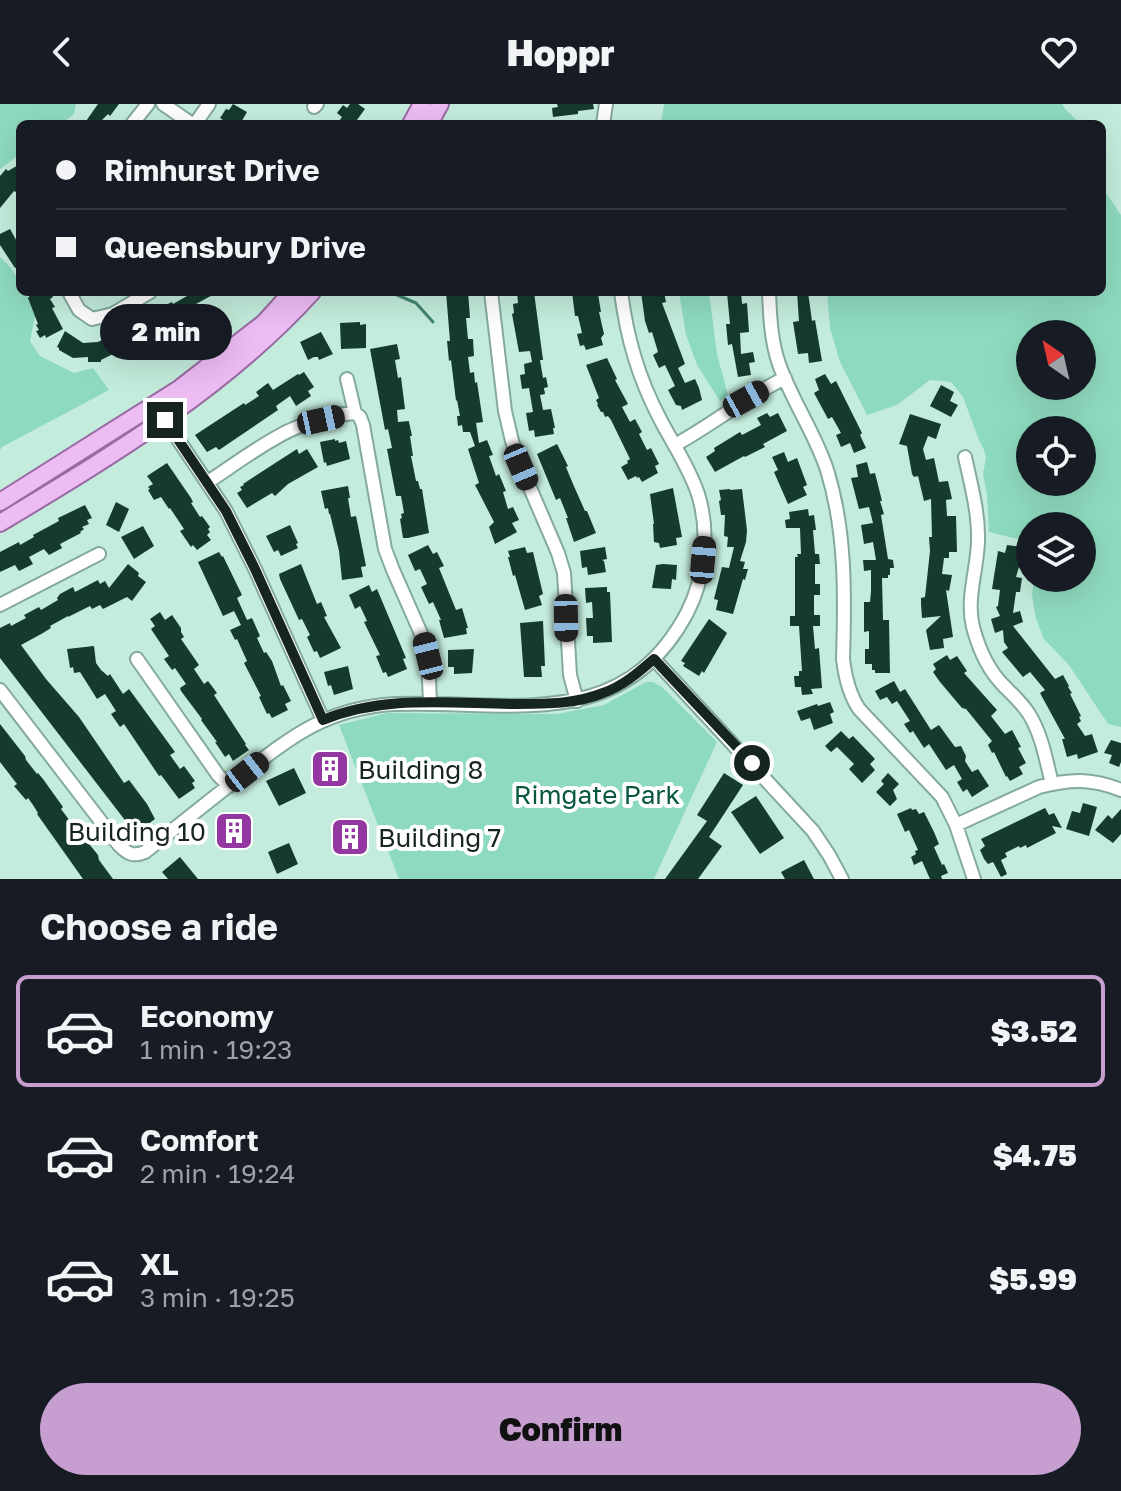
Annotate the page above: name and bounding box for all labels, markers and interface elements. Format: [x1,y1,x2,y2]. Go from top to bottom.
icon: back [40,30,84,74]
icon: heart [1037,30,1081,74]
text: Hoppr [506,31,615,74]
text: Rimhurst Drive [104,152,320,188]
text: Queensbury Drive [104,229,366,265]
callout: 2 min [99,304,231,360]
text: 2 min [132,316,200,347]
north arrow [1016,320,1096,400]
map controls [1016,320,1096,592]
car [719,377,773,421]
route end [147,402,183,438]
car [295,403,347,437]
button: locate [1016,416,1096,496]
car [501,440,541,494]
button: layers [1016,512,1096,592]
car [689,535,717,585]
car [554,594,578,642]
car [411,630,445,682]
route start [734,745,770,781]
car [221,748,273,796]
building icon: Building 8 [309,748,351,790]
place label: Building 8 [358,754,483,785]
park label: Rimgate Park [514,779,680,810]
building icon: Building 10 [213,810,255,852]
place label: Building 10 [68,816,206,847]
building icon: Building 7 [329,816,371,858]
place label: Building 7 [378,822,501,853]
text: Choose a ride [40,905,278,948]
icon: car [44,995,116,1067]
text: Economy [140,998,274,1034]
text: $3.52 [991,1013,1077,1049]
text: 1 min · 19:23 [140,1034,292,1065]
icon: car [44,1119,116,1191]
text: Comfort [140,1122,259,1158]
text: $4.75 [993,1137,1077,1173]
text: 2 min · 19:24 [140,1158,295,1189]
icon: car [44,1243,116,1315]
text: XL [140,1246,179,1282]
text: $5.99 [989,1261,1077,1297]
text: 3 min · 19:25 [140,1282,295,1313]
button: Confirm [40,1383,1081,1475]

